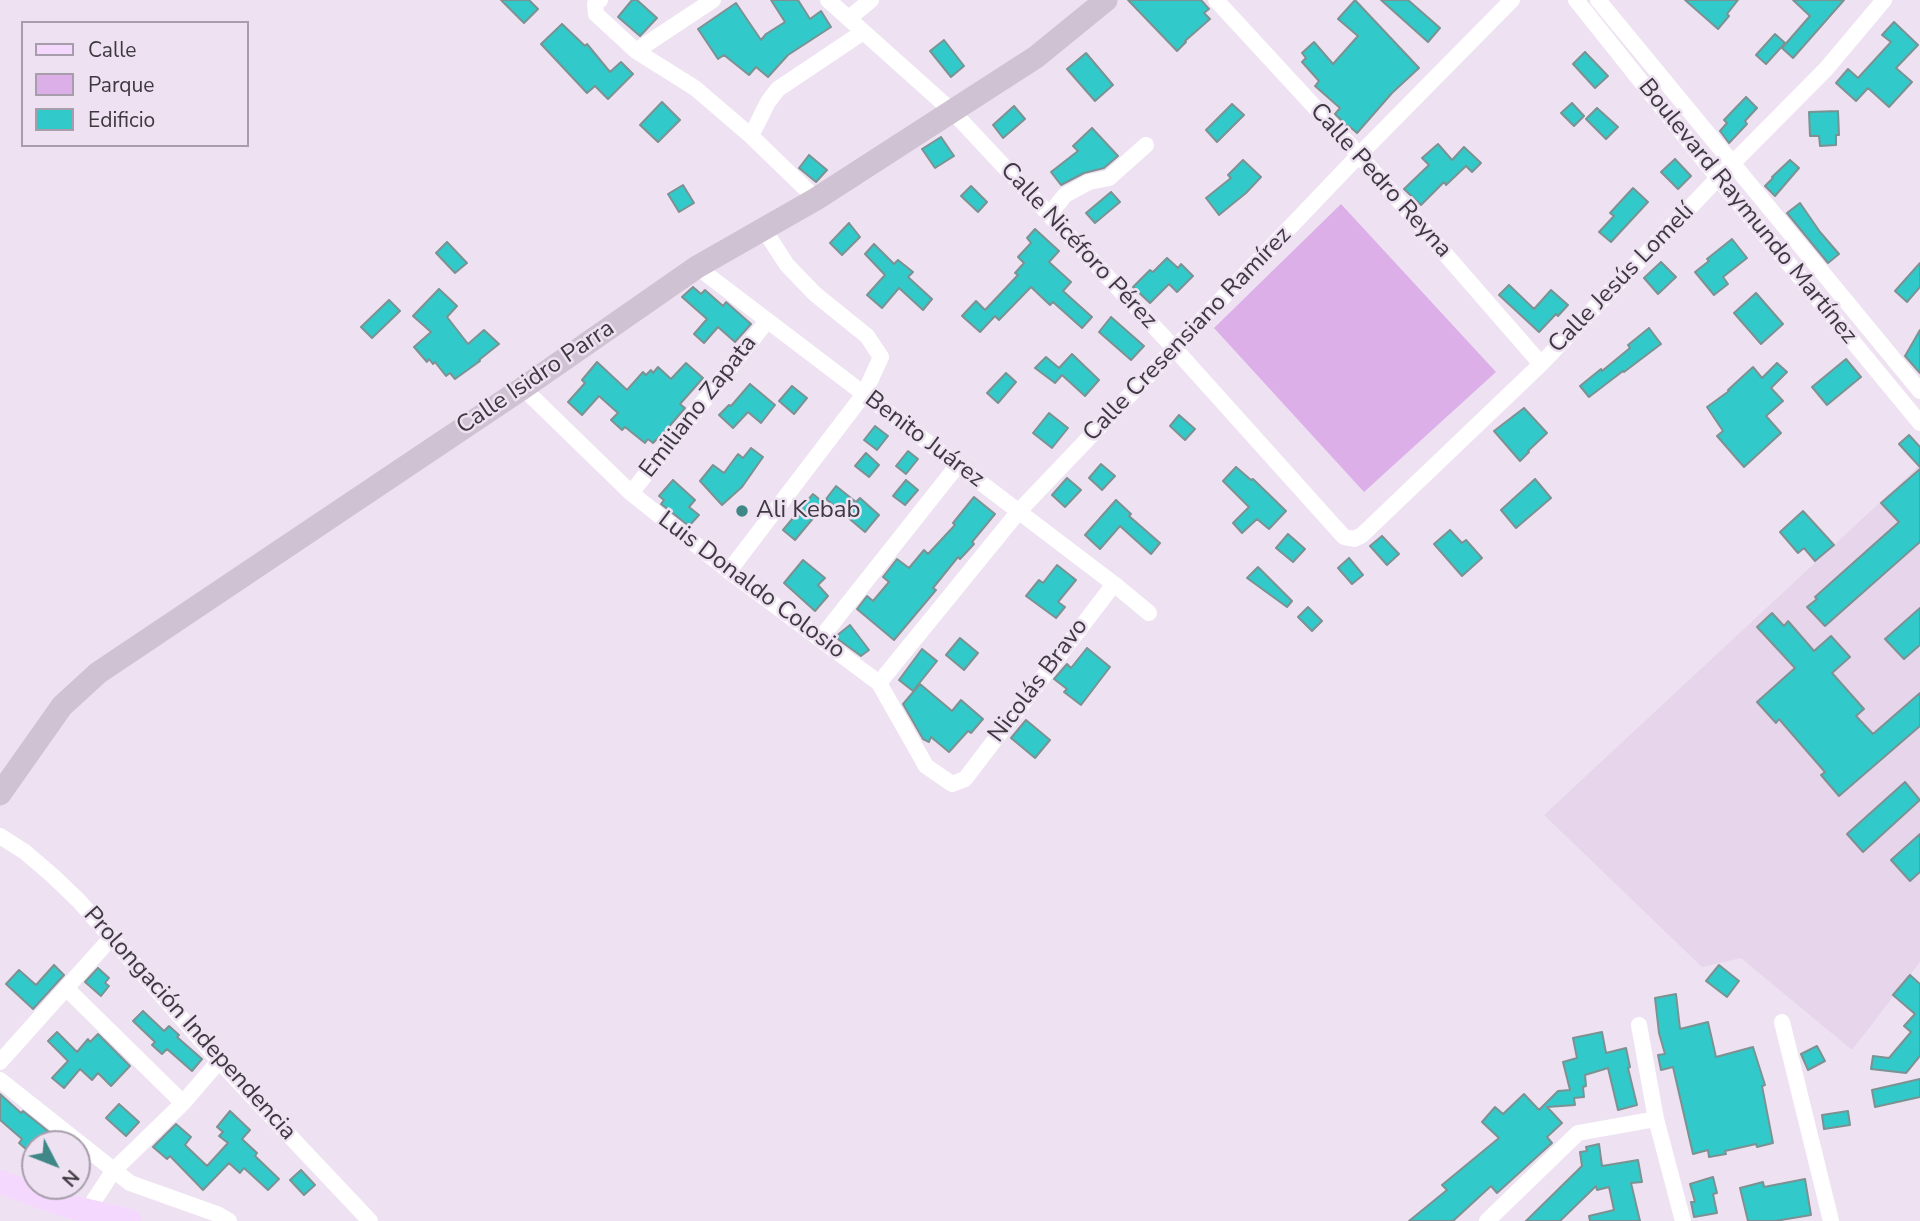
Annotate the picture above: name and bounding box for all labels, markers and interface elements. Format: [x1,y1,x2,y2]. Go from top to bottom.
legend [21,21,248,147]
text: Calle [88,36,136,64]
text: Parque [88,71,155,99]
street label: Boulevard Raymundo Martínez [1631,74,1863,350]
street label: Calle Pedro Reyna [1303,98,1457,264]
text: Edificio [88,106,155,134]
street label: Calle Nicéforo Pérez [993,157,1163,335]
street label: Calle Jesús Lomelí [1543,198,1701,360]
street label: Calle Cresensiano Ramírez [1078,222,1298,448]
street label: Calle Isidro Parra [452,315,620,441]
street label: Emiliano Zapata [634,330,764,484]
street label: Benito Juárez [859,386,989,494]
place label: Ali Kebab [756,497,861,525]
marker: Ali Kebab [734,503,750,519]
street label: Luis Donaldo Colosio [652,506,850,666]
street label: Nicolás Bravo [983,613,1095,749]
street label: Prolongación Independencia [77,901,301,1147]
north arrow [21,1130,91,1200]
text: N [56,1164,85,1192]

